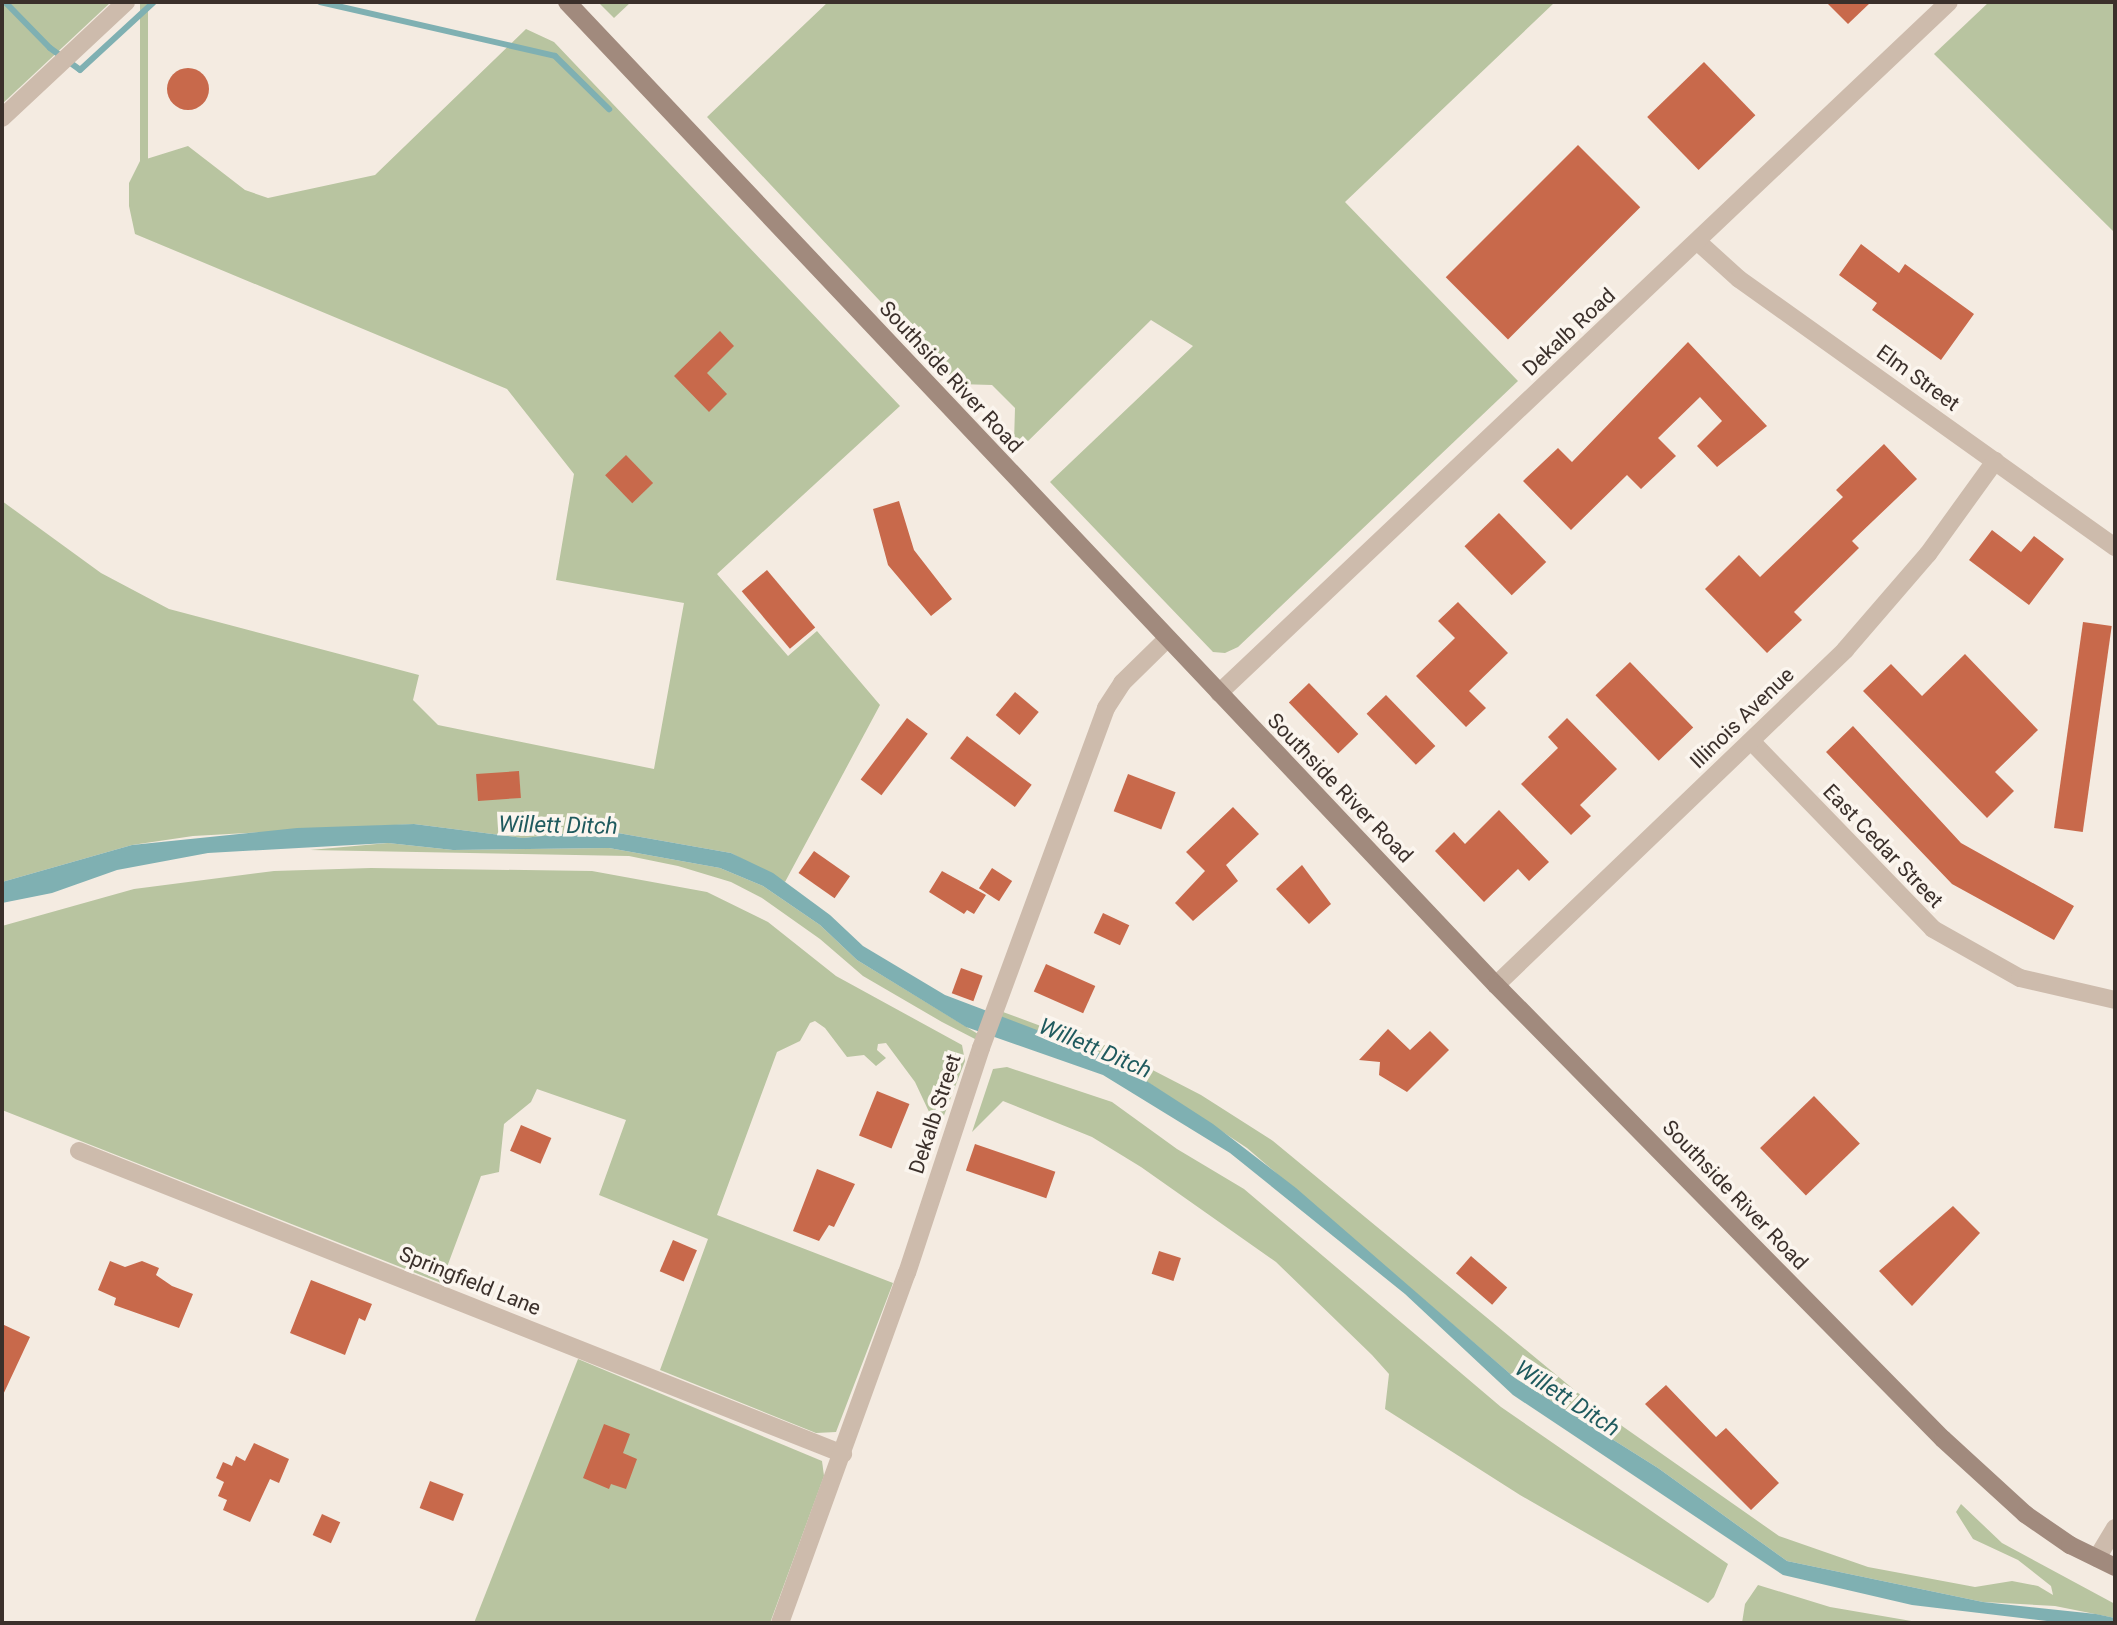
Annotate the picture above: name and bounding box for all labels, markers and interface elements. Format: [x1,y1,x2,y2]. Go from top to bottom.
street label: Dekalb Road [1518,283,1620,381]
street label: Southside River Road [874,296,1028,458]
street label: Elm Street [1872,340,1964,416]
street label: Illinois Avenue [1685,662,1799,774]
street label: Southside River Road [1262,708,1418,868]
street label: East Cedar Street [1818,779,1948,913]
water label: Willett Ditch [498,811,618,841]
water label: Willett Ditch [1035,1013,1155,1085]
street label: Dekalb Street [904,1051,966,1177]
street label: Southside River Road [1657,1115,1813,1275]
street label: Springfield Lane [396,1241,544,1321]
water label: Willett Ditch [1509,1355,1625,1443]

